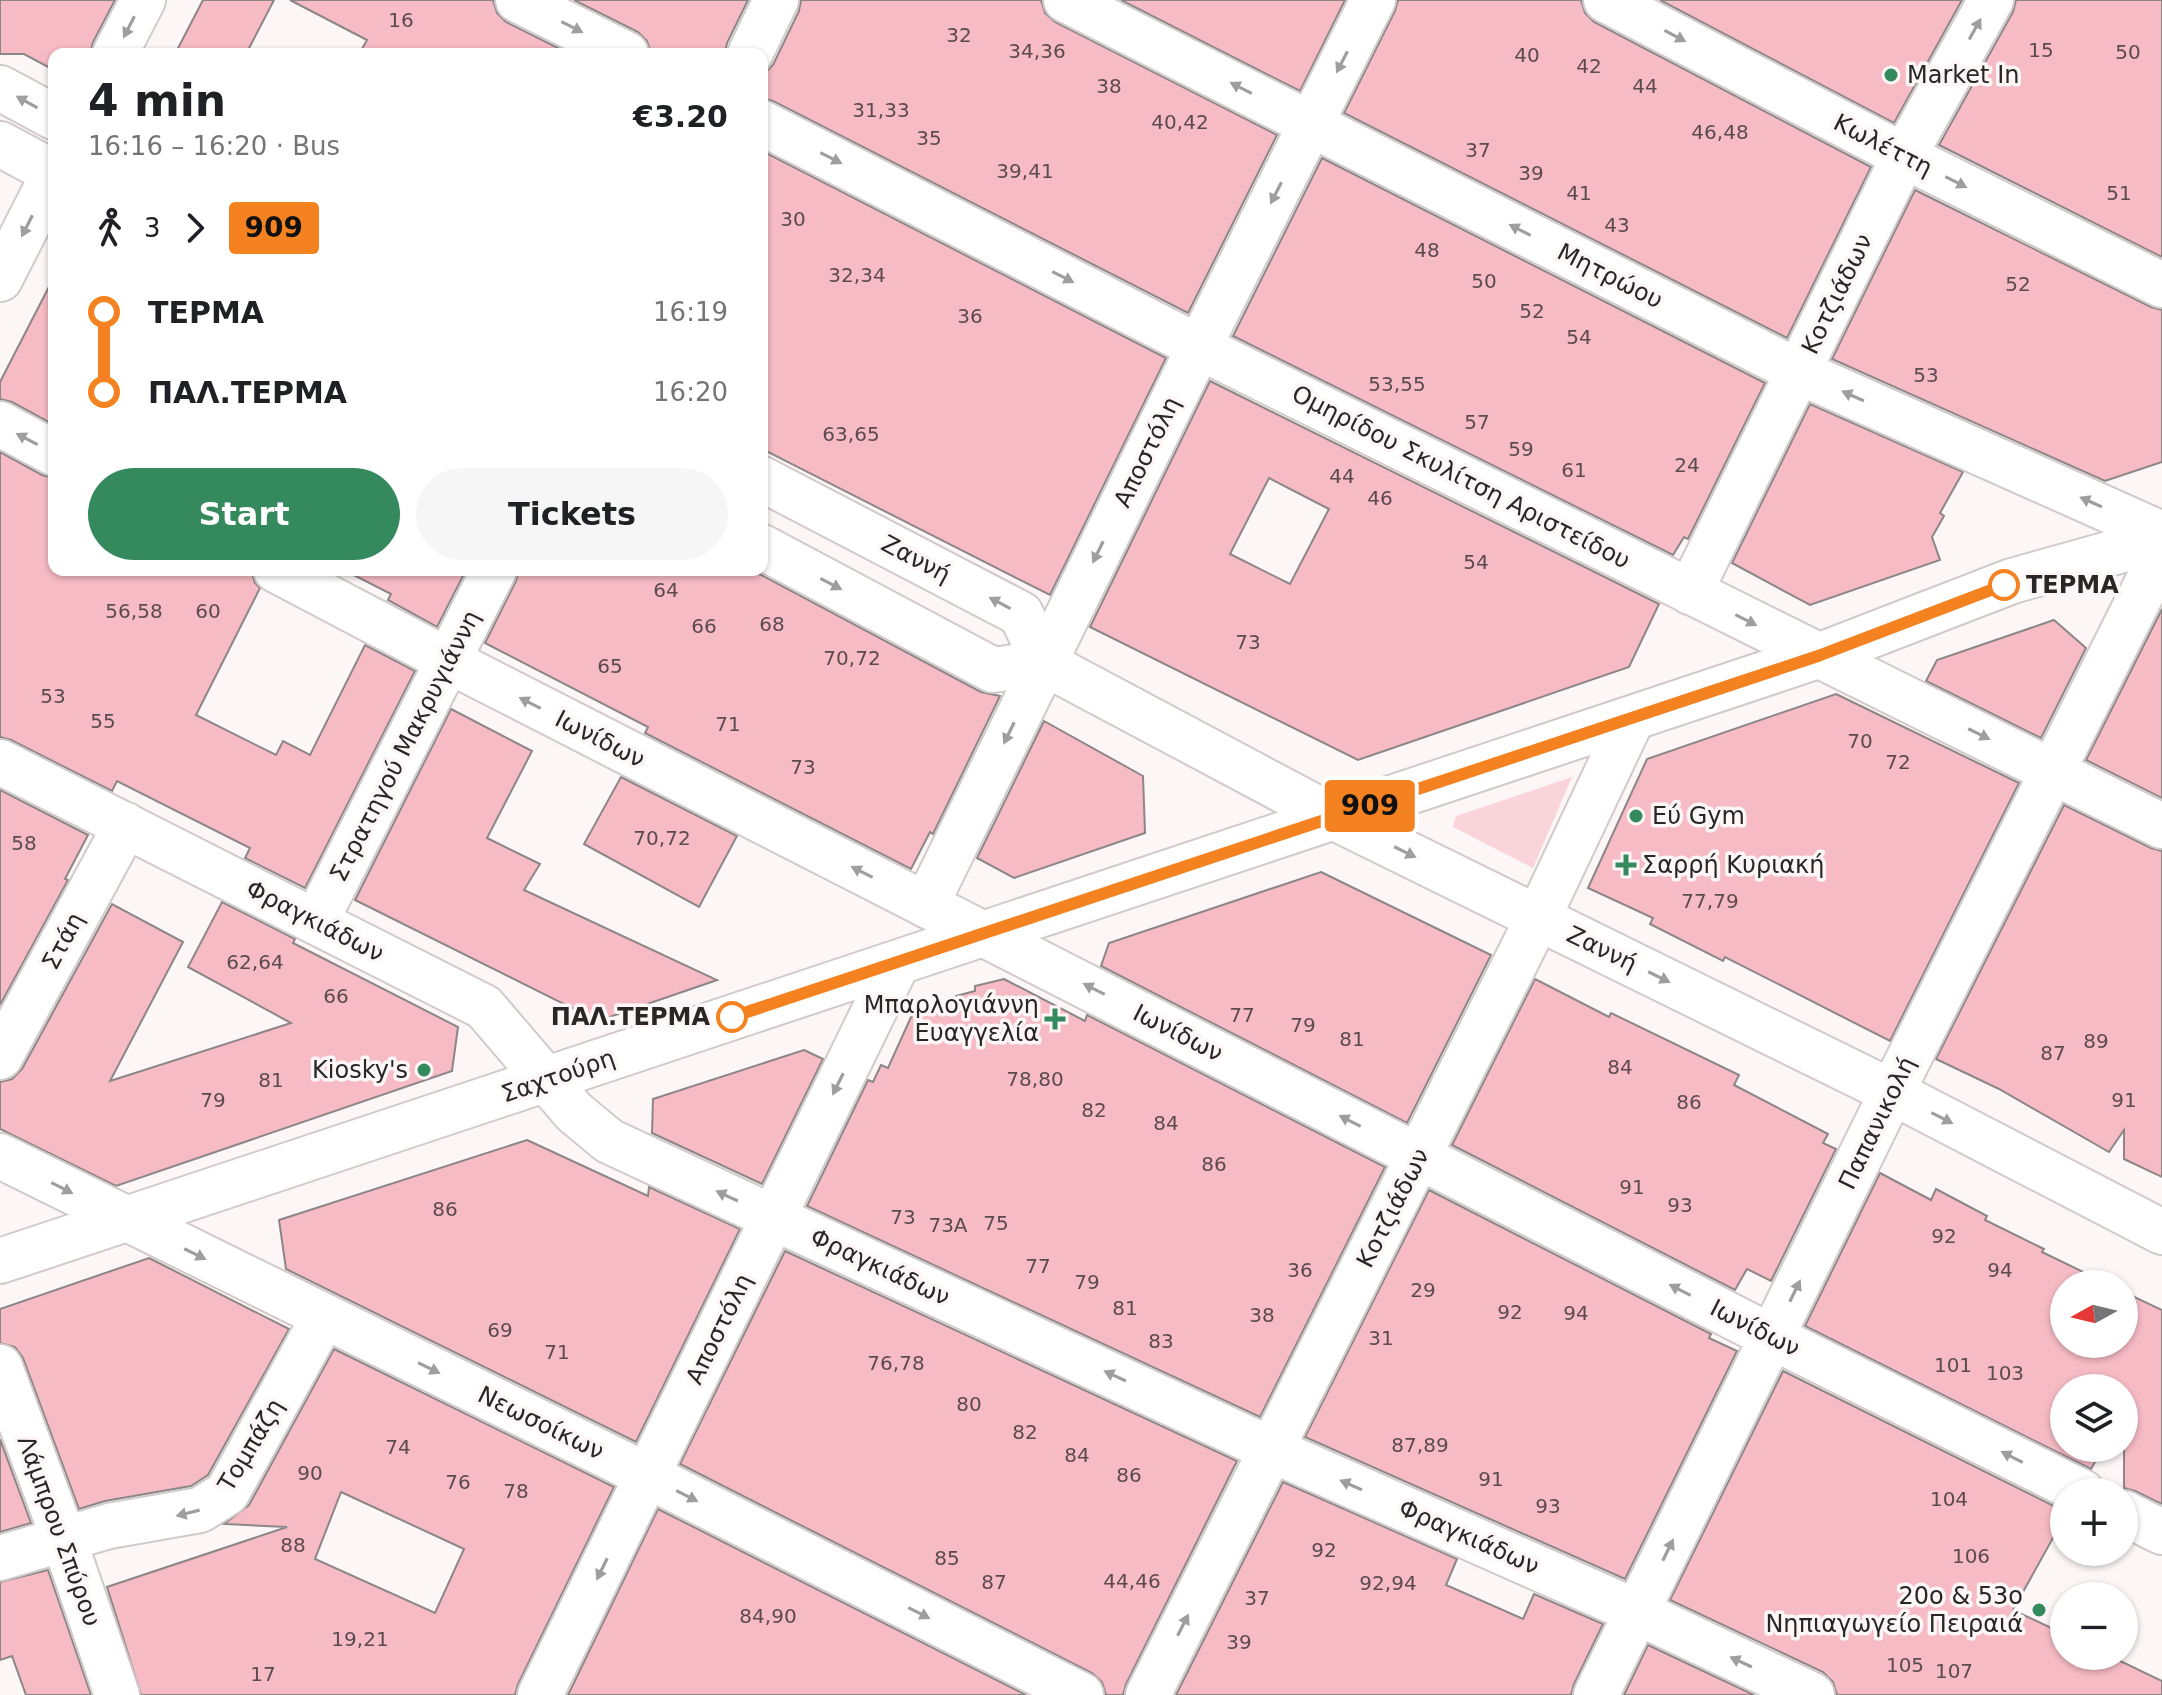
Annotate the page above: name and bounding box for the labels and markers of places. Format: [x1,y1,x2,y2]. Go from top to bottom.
place label: Market In [1907,61,2019,89]
marker: Market In [1882,66,1900,84]
marker: ΤΕΡΜΑ [1989,570,2019,600]
place label: ΤΕΡΜΑ [2026,571,2119,599]
place label: Εύ Gym [1652,802,1745,830]
marker: Εύ Gym [1627,807,1645,825]
place label: Σαρρή Κυριακή [1642,851,1824,879]
marker: Σαρρή Κυριακή [1617,856,1635,874]
place label: Μπαρλογιάννη Ευαγγελία [864,991,1039,1047]
marker: ΠΑΛ.ΤΕΡΜΑ [717,1002,747,1032]
place label: ΠΑΛ.ΤΕΡΜΑ [551,1003,710,1031]
marker: Μπαρλογιάννη Ευαγγελία [1046,1010,1064,1028]
place label: Kiosky's [312,1056,408,1084]
marker: Kiosky's [415,1061,433,1079]
place label: 20ο & 53ο Νηπιαγωγείο Πειραιά [1765,1582,2023,1638]
marker: 20ο & 53ο Νηπιαγωγείο Πειραιά [2030,1601,2048,1619]

